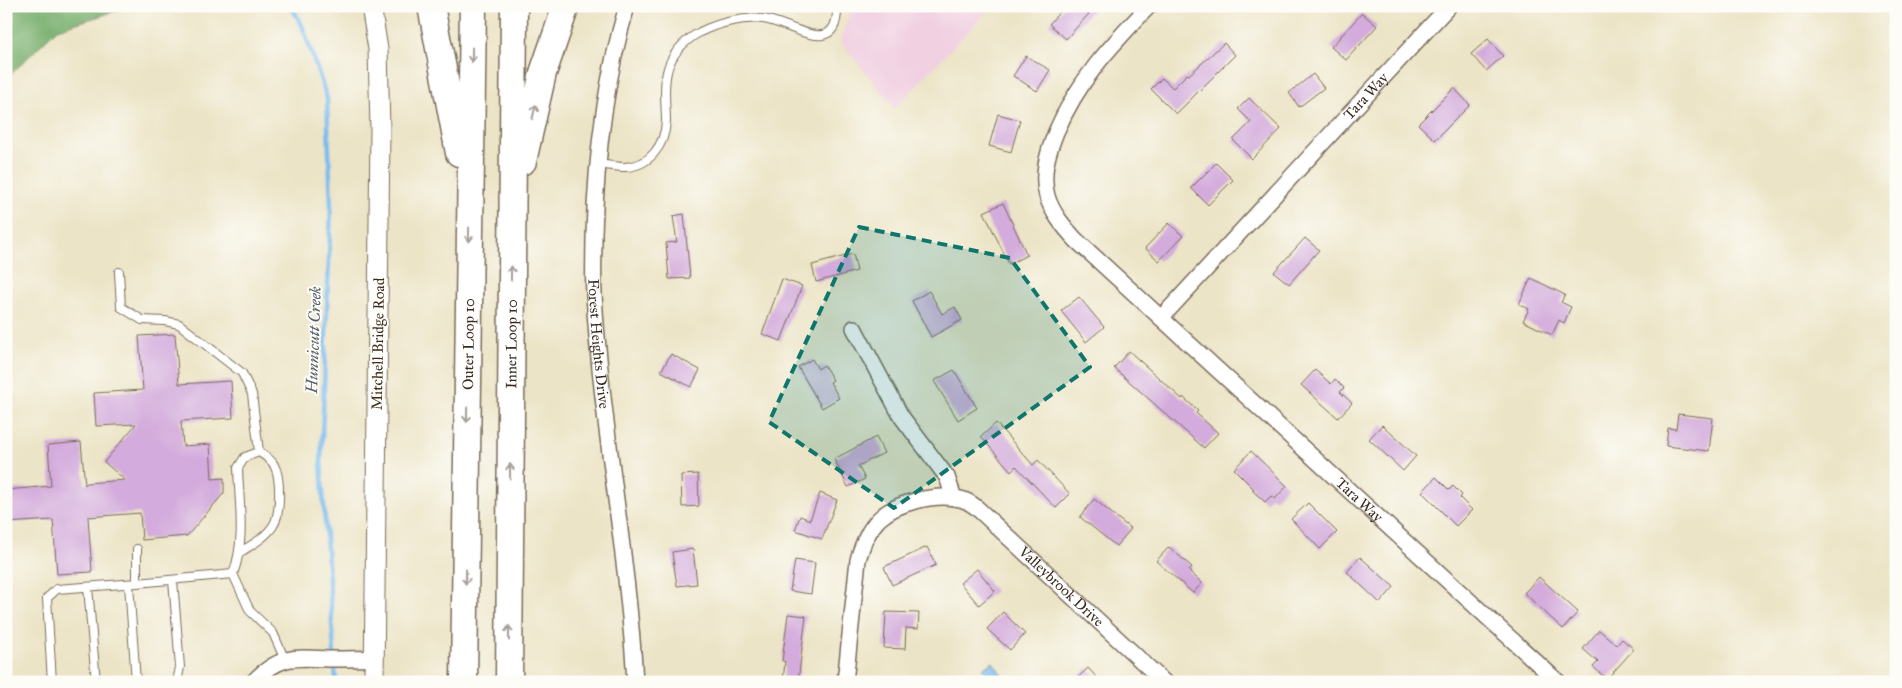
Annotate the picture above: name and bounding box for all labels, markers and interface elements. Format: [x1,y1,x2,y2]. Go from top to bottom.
one-way arrow [467,46,477,63]
street label: Tara Way [1340,68,1393,123]
one-way arrow [530,105,539,121]
one-way arrow [465,227,474,243]
one-way arrow [506,265,516,282]
street label: Mitchell Bridge Road [368,277,388,410]
street label: Forest Heights Drive [585,279,613,410]
water label: Hunnicutt Creek [302,286,325,395]
street label: Outer Loop 10 [459,298,478,390]
street label: Inner Loop 10 [502,299,521,389]
one-way arrow [462,406,472,423]
one-way arrow [505,463,515,479]
street label: Tara Way [1332,474,1387,527]
street label: Valleybrook Drive [1014,542,1108,630]
one-way arrow [461,569,470,585]
one-way arrow [504,625,514,642]

